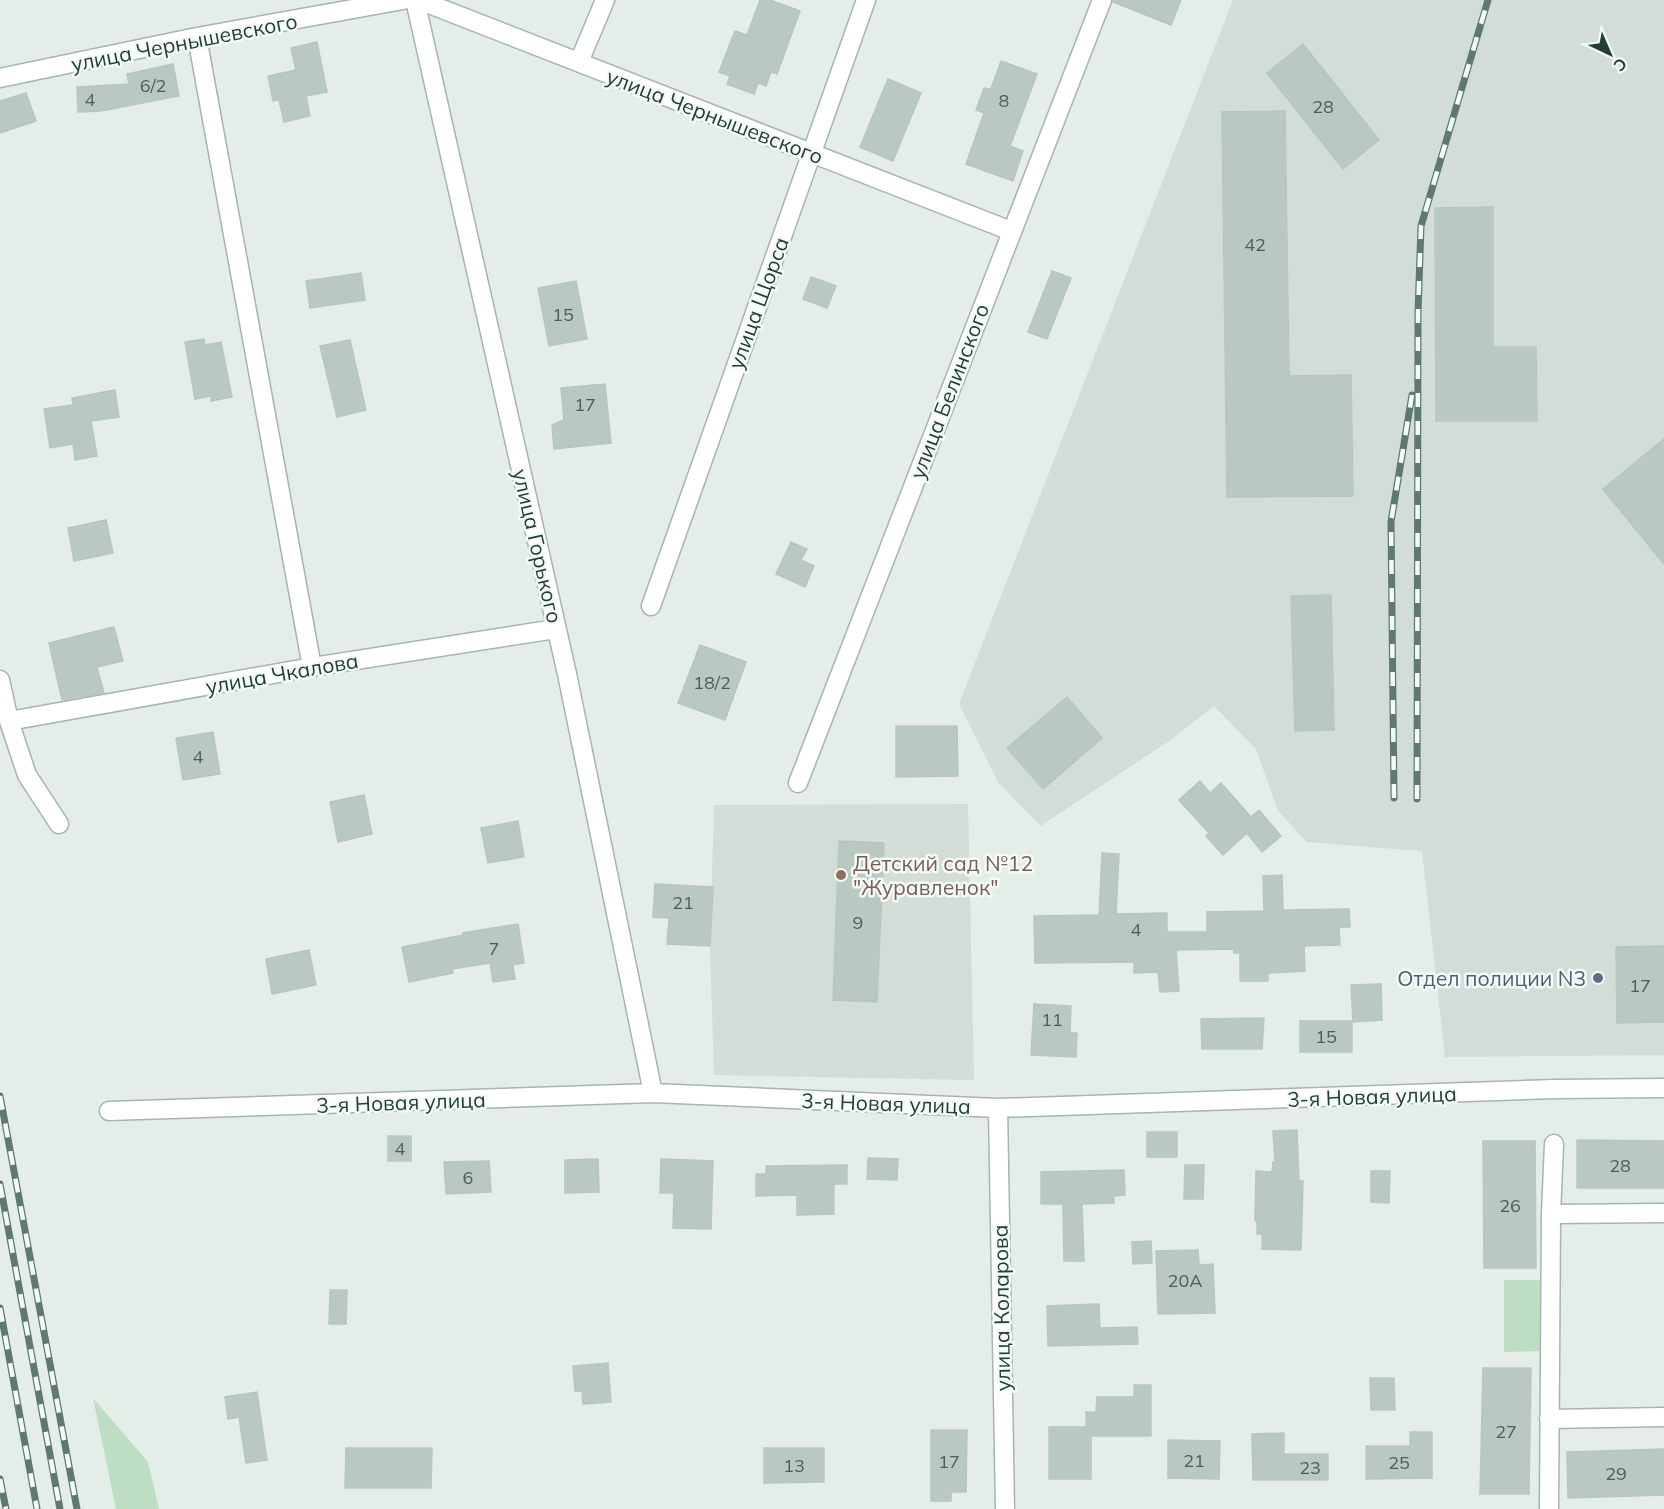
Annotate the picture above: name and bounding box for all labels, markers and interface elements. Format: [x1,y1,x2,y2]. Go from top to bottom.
street label: улица Чернышевского [69,7,299,77]
north arrow [1580,24,1640,84]
text: С [1610,54,1631,76]
street label: улица Чернышевского [603,63,827,169]
house number: 6/2 [140,74,166,97]
house number: 4 [85,88,96,111]
house number: 8 [999,89,1009,112]
house number: 28 [1312,95,1334,118]
street label: улица Щорса [722,233,794,373]
house number: 42 [1244,233,1266,256]
street label: улица Белинского [904,300,994,482]
house number: 15 [552,303,574,326]
house number: 17 [574,393,596,416]
street label: улица Горького [508,466,568,626]
street label: улица Чкалова [204,647,360,699]
house number: 18/2 [693,671,731,694]
house number: 4 [193,745,204,768]
place label: Детский сад №12 "Журавленок" [853,850,1033,900]
marker: Детский сад №12 "Журавленок" [834,868,848,882]
house number: 21 [672,891,694,914]
house number: 9 [853,911,863,934]
house number: 4 [1131,918,1142,941]
house number: 7 [489,937,499,960]
place label: Отдел полиции N3 [1397,965,1586,991]
marker: Отдел полиции N3 [1591,971,1605,985]
house number: 17 [1629,974,1651,997]
house number: 11 [1041,1008,1063,1031]
house number: 15 [1315,1025,1337,1048]
street label: 3-я Новая улица [1287,1080,1457,1112]
street label: 3-я Новая улица [316,1086,486,1118]
street label: 3-я Новая улица [801,1087,971,1119]
house number: 4 [395,1137,406,1160]
house number: 28 [1609,1154,1631,1177]
house number: 6 [463,1166,473,1189]
house number: 26 [1499,1194,1521,1217]
street label: улица Коларова [987,1224,1015,1392]
house number: 20А [1168,1269,1202,1292]
house number: 27 [1495,1420,1517,1443]
house number: 21 [1183,1449,1205,1472]
house number: 17 [938,1450,960,1473]
house number: 25 [1388,1451,1410,1474]
house number: 13 [783,1454,805,1477]
house number: 23 [1299,1456,1321,1479]
house number: 29 [1605,1462,1627,1485]

